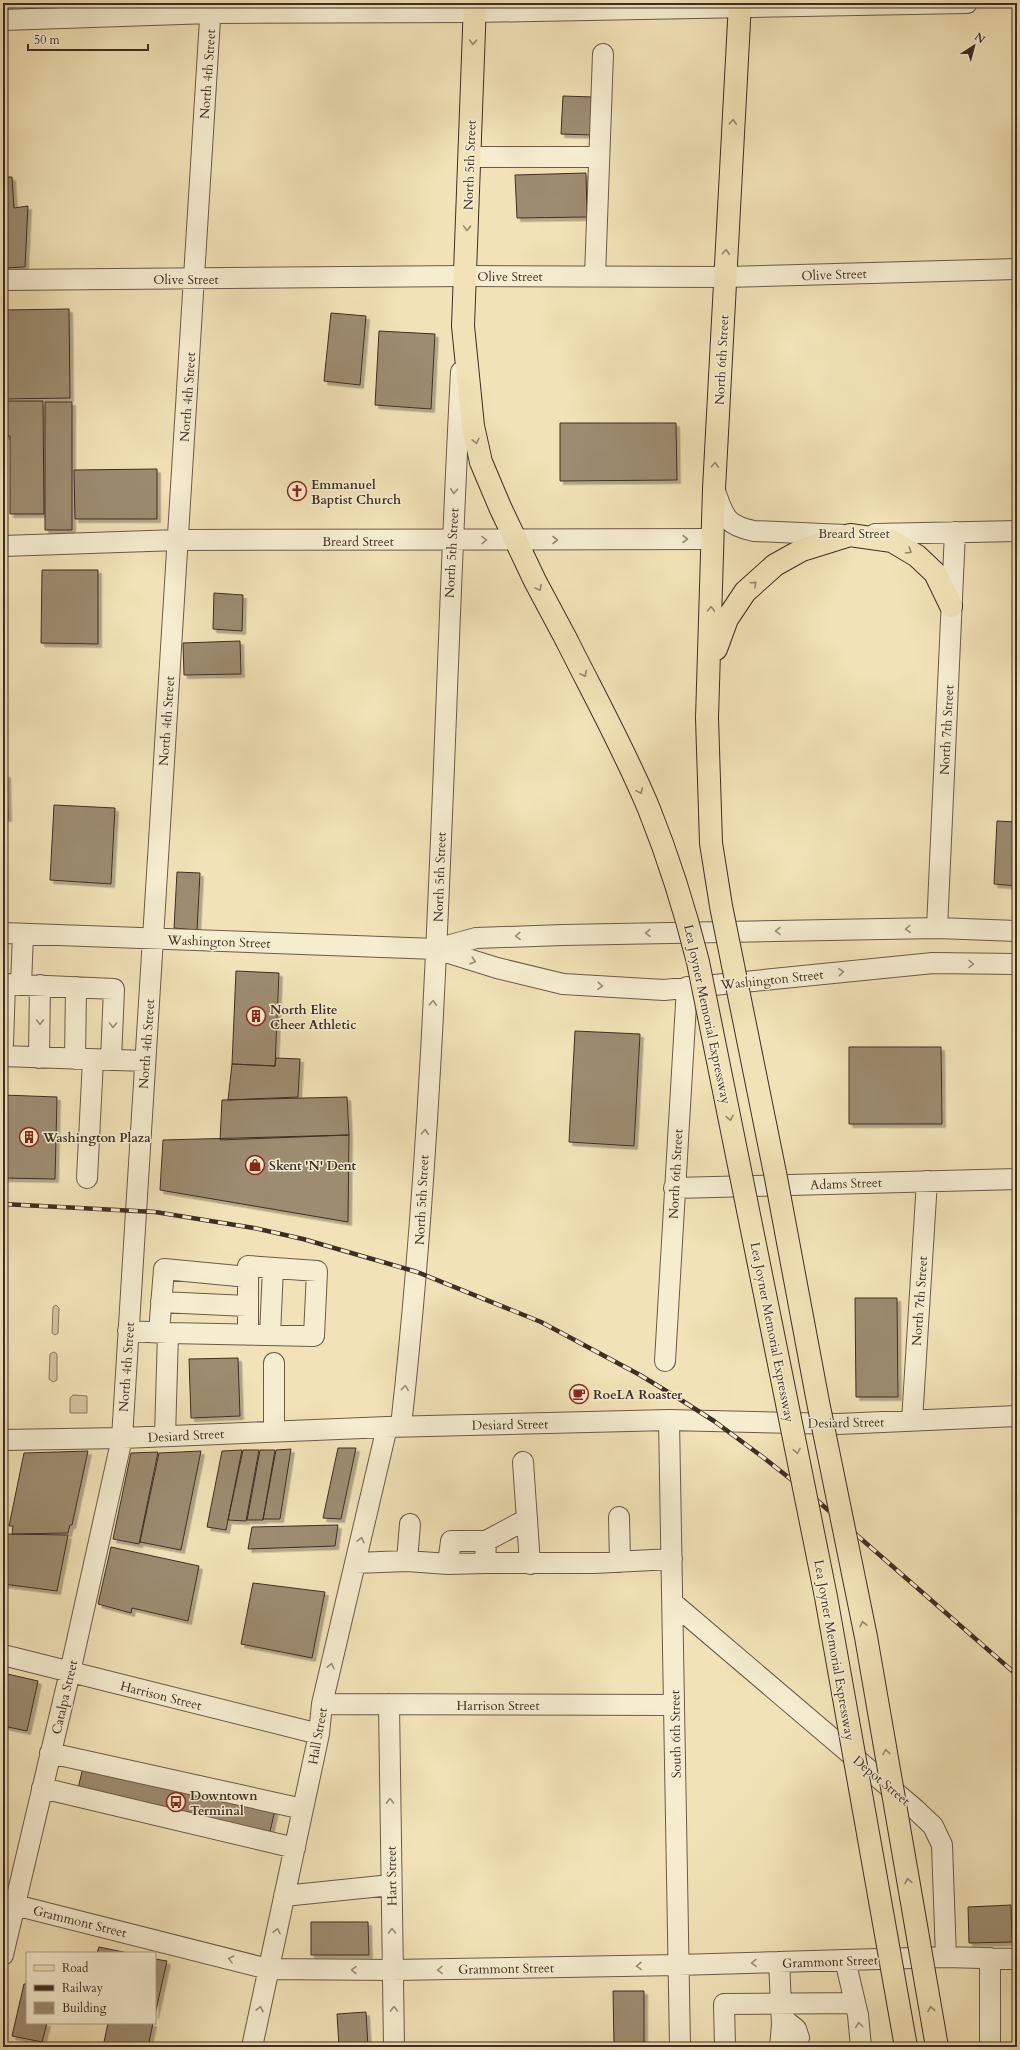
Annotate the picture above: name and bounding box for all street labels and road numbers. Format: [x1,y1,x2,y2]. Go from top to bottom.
street label: North 4th Street [196,28,220,120]
street label: North 5th Street [459,120,481,210]
street label: Olive Street [801,265,867,285]
street label: Olive Street [477,268,543,286]
street label: Olive Street [153,271,219,289]
street label: North 6th Street [711,315,733,406]
street label: North 4th Street [176,351,200,443]
street label: North 5th Street [441,508,463,599]
street label: Breard Street [818,525,890,543]
street label: Breard Street [322,533,394,551]
street label: North 4th Street [155,675,179,767]
street label: North 7th Street [936,685,958,776]
street label: North 5th Street [429,832,451,922]
street label: Lea Joyner Memorial Expressway [679,923,735,1106]
street label: Washington Street [166,931,271,953]
street label: Washington Street [719,966,824,994]
street label: North 4th Street [135,998,159,1090]
street label: North 6th Street [665,1129,687,1220]
street label: North 5th Street [411,1155,433,1246]
street label: Adams Street [810,1174,882,1194]
street label: Lea Joyner Memorial Expressway [746,1240,798,1424]
street label: North 7th Street [908,1255,932,1347]
street label: North 4th Street [115,1321,139,1413]
street label: Desiard Street [808,1413,884,1433]
street label: Desiard Street [472,1415,548,1435]
street label: Desiard Street [147,1425,225,1447]
street label: Lea Joyner Memorial Expressway [809,1558,859,1742]
street label: Catalpa Street [48,1658,82,1736]
street label: Harrison Street [118,1677,203,1715]
street label: South 6th Street [666,1690,686,1778]
street label: Harrison Street [456,1697,540,1715]
street label: Hall Street [304,1706,332,1766]
street label: Depot Street [849,1752,914,1810]
street label: Hart Street [382,1846,402,1906]
street label: Grammont Street [31,1902,128,1942]
street label: Grammont Street [782,1951,878,1973]
street label: Grammont Street [458,1959,554,1979]

